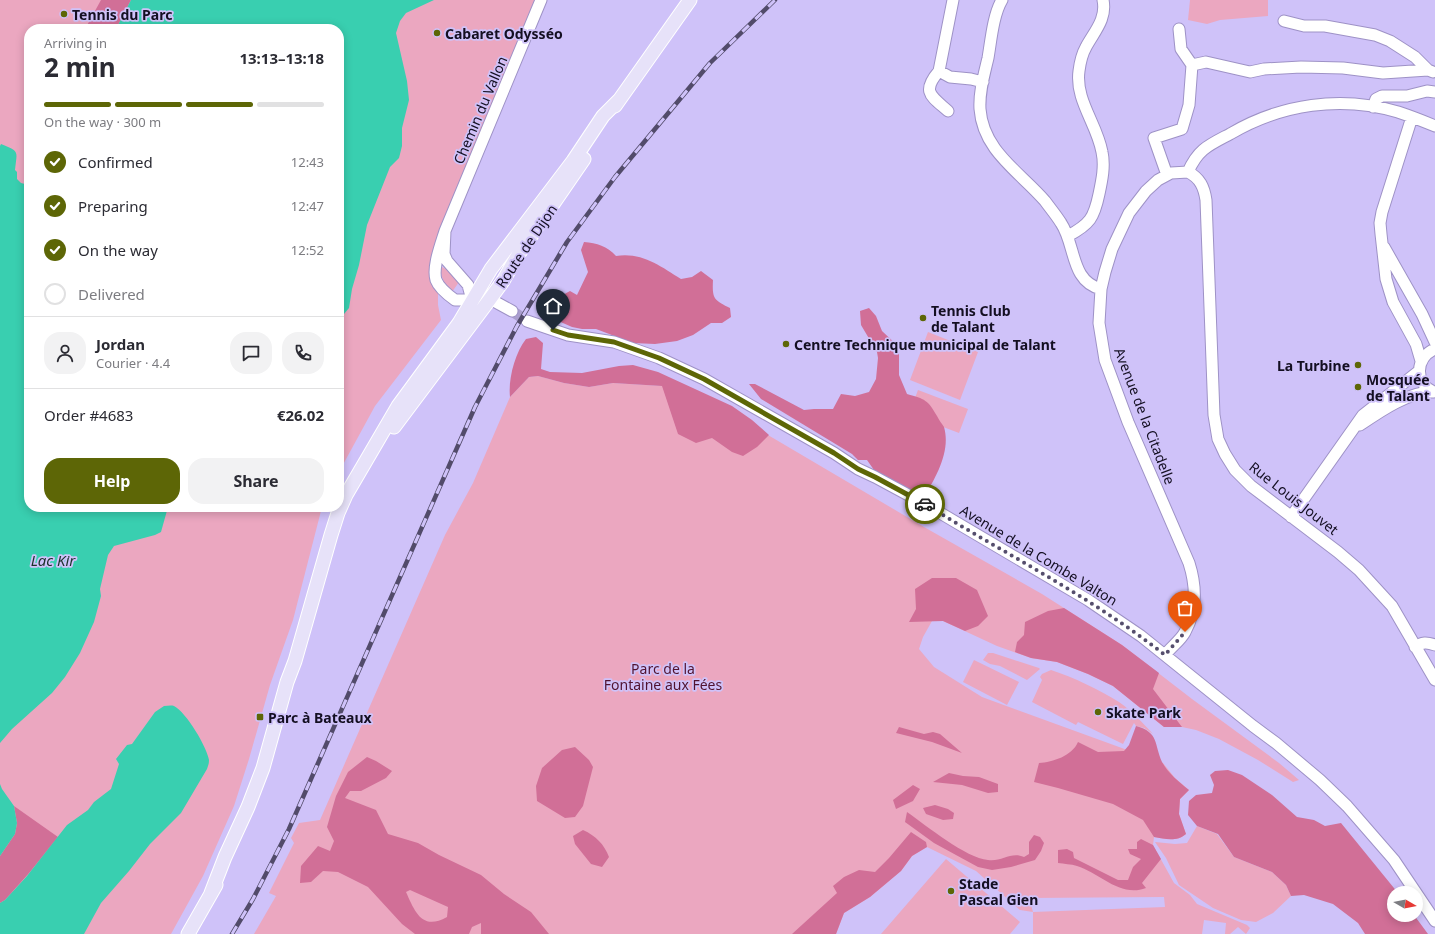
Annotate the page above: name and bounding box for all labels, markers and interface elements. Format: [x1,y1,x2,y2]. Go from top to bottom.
place label: Tennis du Parc [72,5,172,24]
marker: Tennis du Parc [59,9,69,19]
place label: Cabaret Odysséo [445,24,563,43]
marker: Cabaret Odysséo [432,28,442,38]
text: Arriving in [44,34,107,52]
text: 13:13–13:18 [239,48,324,68]
text: 2 min [44,49,116,85]
street label: Chemin du Vallon [449,53,511,167]
text: On the way · 300 m [44,113,161,131]
icon: check [44,151,66,173]
text: Confirmed [78,152,153,172]
text: 12:43 [291,153,324,171]
icon: check [44,195,66,217]
text: Preparing [78,196,148,216]
text: 12:47 [291,197,324,215]
street label: Route de Dijon [491,200,561,292]
icon: check [44,239,66,261]
text: On the way [78,240,158,260]
text: 12:52 [291,241,324,259]
text: Delivered [78,284,145,304]
pin [536,289,570,330]
icon: home [542,295,564,317]
place label: Tennis Club de Talant [931,301,1011,336]
marker: Tennis Club de Talant [918,313,928,323]
button: person [44,332,86,374]
button: chat [230,332,272,374]
button: phone [282,332,324,374]
text: Jordan [96,334,145,354]
place label: Centre Technique municipal de Talant [794,335,1056,354]
marker: Centre Technique municipal de Talant [781,339,791,349]
street label: Avenue de la Citadelle [1110,345,1180,487]
text: Courier · 4.4 [96,354,170,372]
place label: La Turbine [1277,356,1350,375]
marker: La Turbine [1353,360,1363,370]
place label: Mosquée de Talant [1366,370,1430,405]
marker: Mosquée de Talant [1353,382,1363,392]
text: Order #4683 [44,405,133,425]
text: €26.02 [277,405,324,425]
street label: Rue Louis Jouvet [1245,457,1343,539]
button: Help [44,458,180,504]
button: Share [188,458,324,504]
courier [905,484,945,524]
icon: car [914,493,936,515]
street label: Avenue de la Combe Valton [957,500,1121,610]
water label: Lac Kir [31,550,76,570]
pin [1168,591,1202,632]
icon: bag [1174,597,1196,619]
park label: Parc de la Fontaine aux Fées [604,659,722,694]
place label: Skate Park [1106,703,1181,722]
marker: Skate Park [1093,707,1103,717]
place label: Parc à Bateaux [268,708,373,727]
marker: Parc à Bateaux [255,712,265,722]
place label: Stade Pascal Gien [959,874,1038,909]
marker: Stade Pascal Gien [946,886,956,896]
north arrow [1387,886,1423,922]
map controls [1387,886,1423,922]

